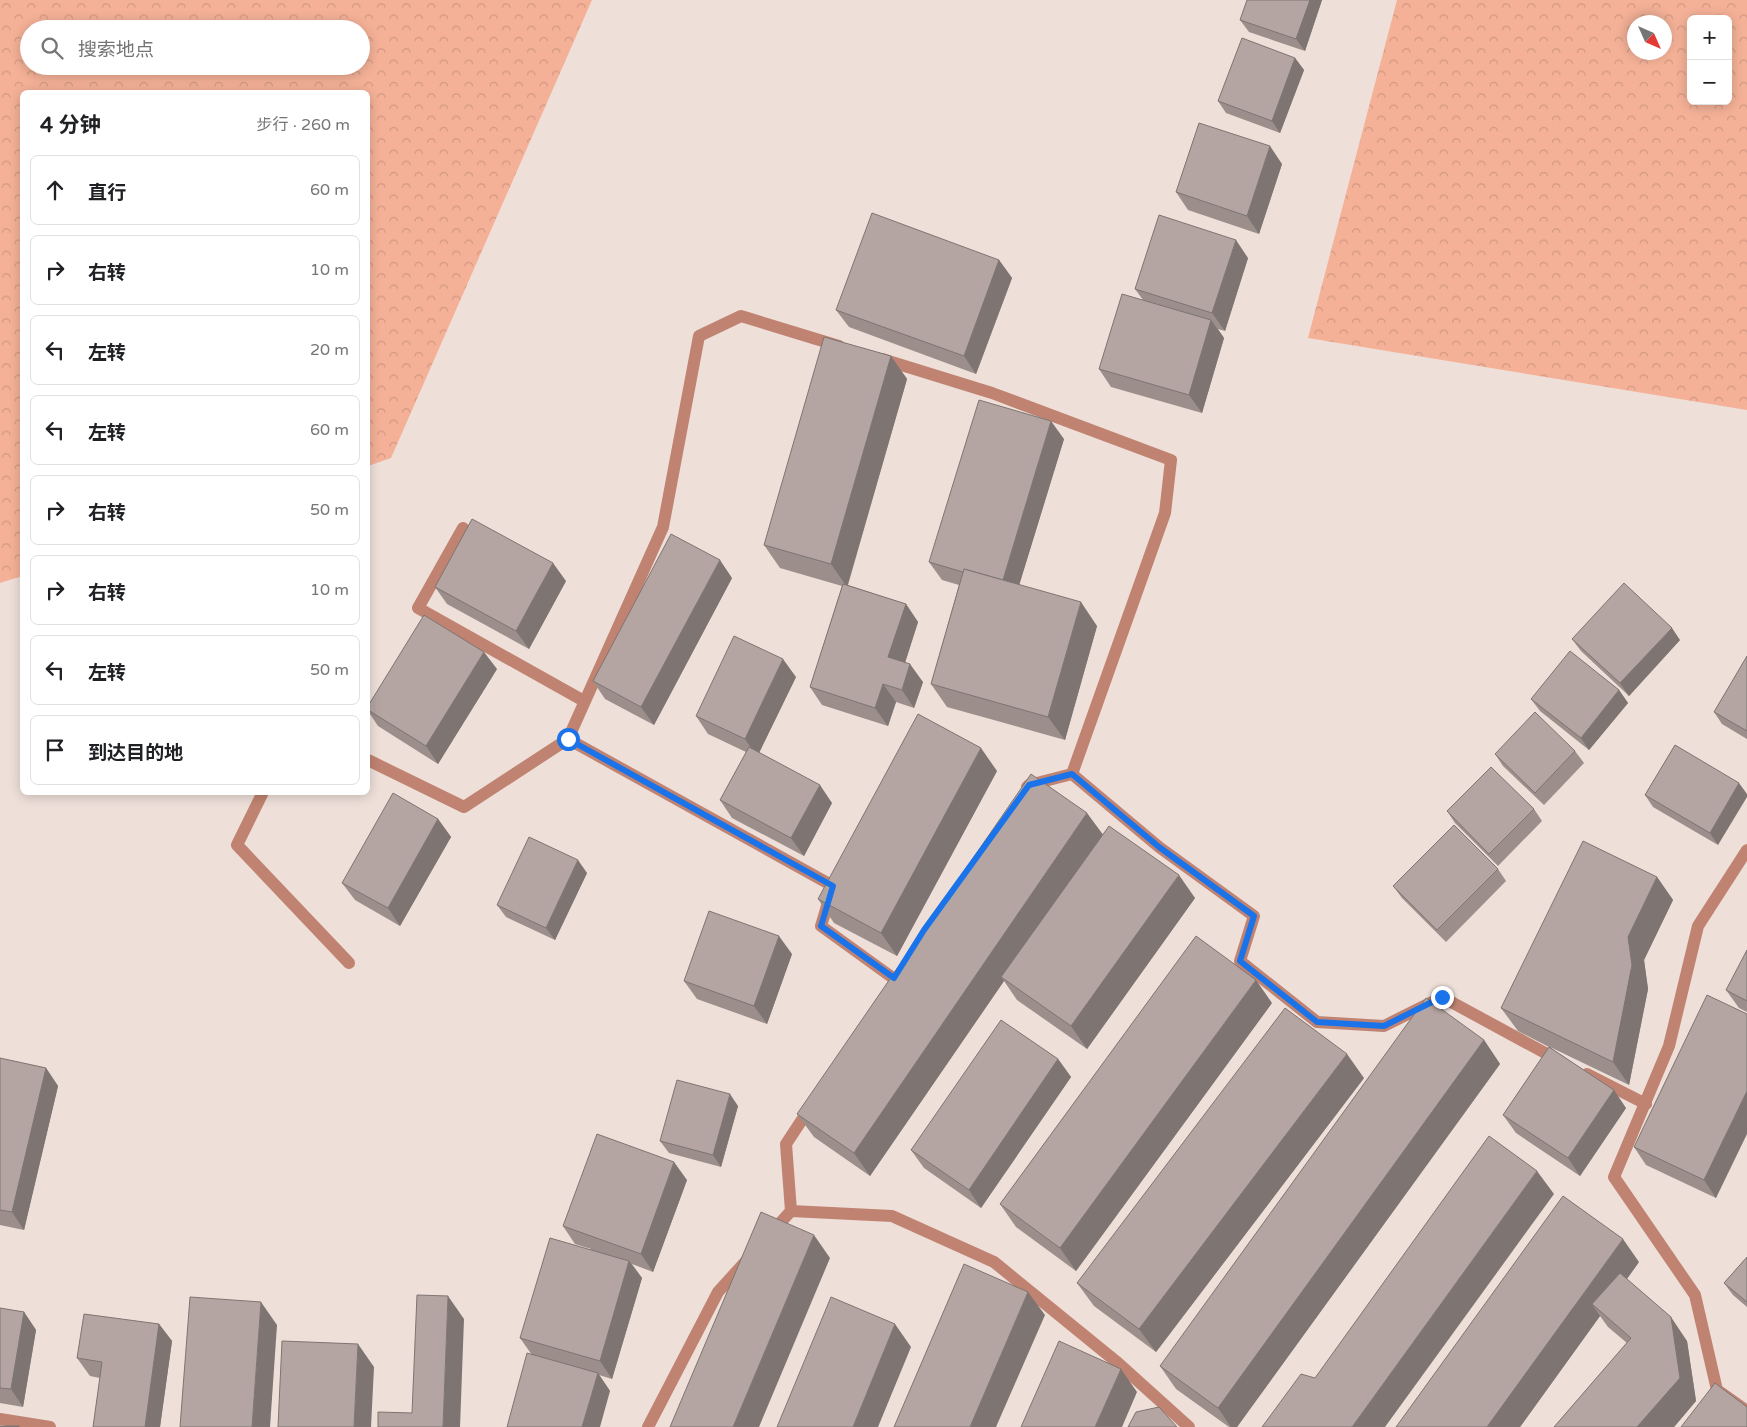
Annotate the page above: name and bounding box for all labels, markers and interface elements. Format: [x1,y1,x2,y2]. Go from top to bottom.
north arrow [1627,15,1672,60]
map controls [1687,15,1732,105]
button: + [1687,15,1732,60]
search box [20,20,370,75]
icon: search [38,34,66,62]
text: 搜索地点 [78,39,154,61]
button: − [1687,60,1732,105]
text: 4 分钟 [40,113,101,138]
text: 步行 · 260 m [257,115,350,135]
icon: ahead [41,176,69,204]
text: 60 m [310,180,349,200]
text: 直行 [88,182,126,204]
icon: right [41,256,69,284]
text: 10 m [310,260,349,280]
text: 右转 [88,262,126,284]
icon: left [41,336,69,364]
text: 20 m [310,340,349,360]
text: 左转 [88,342,126,364]
icon: left [41,416,69,444]
text: 60 m [310,420,349,440]
text: 左转 [88,422,126,444]
icon: right [41,496,69,524]
text: 50 m [310,500,349,520]
text: 右转 [88,502,126,524]
icon: right [41,576,69,604]
text: 10 m [310,580,349,600]
text: 右转 [88,582,126,604]
icon: left [41,656,69,684]
text: 50 m [310,660,349,680]
text: 左转 [88,662,126,684]
route start [557,728,580,751]
icon: arrive [41,736,69,764]
text: 到达目的地 [88,742,183,764]
route end [1431,986,1454,1009]

